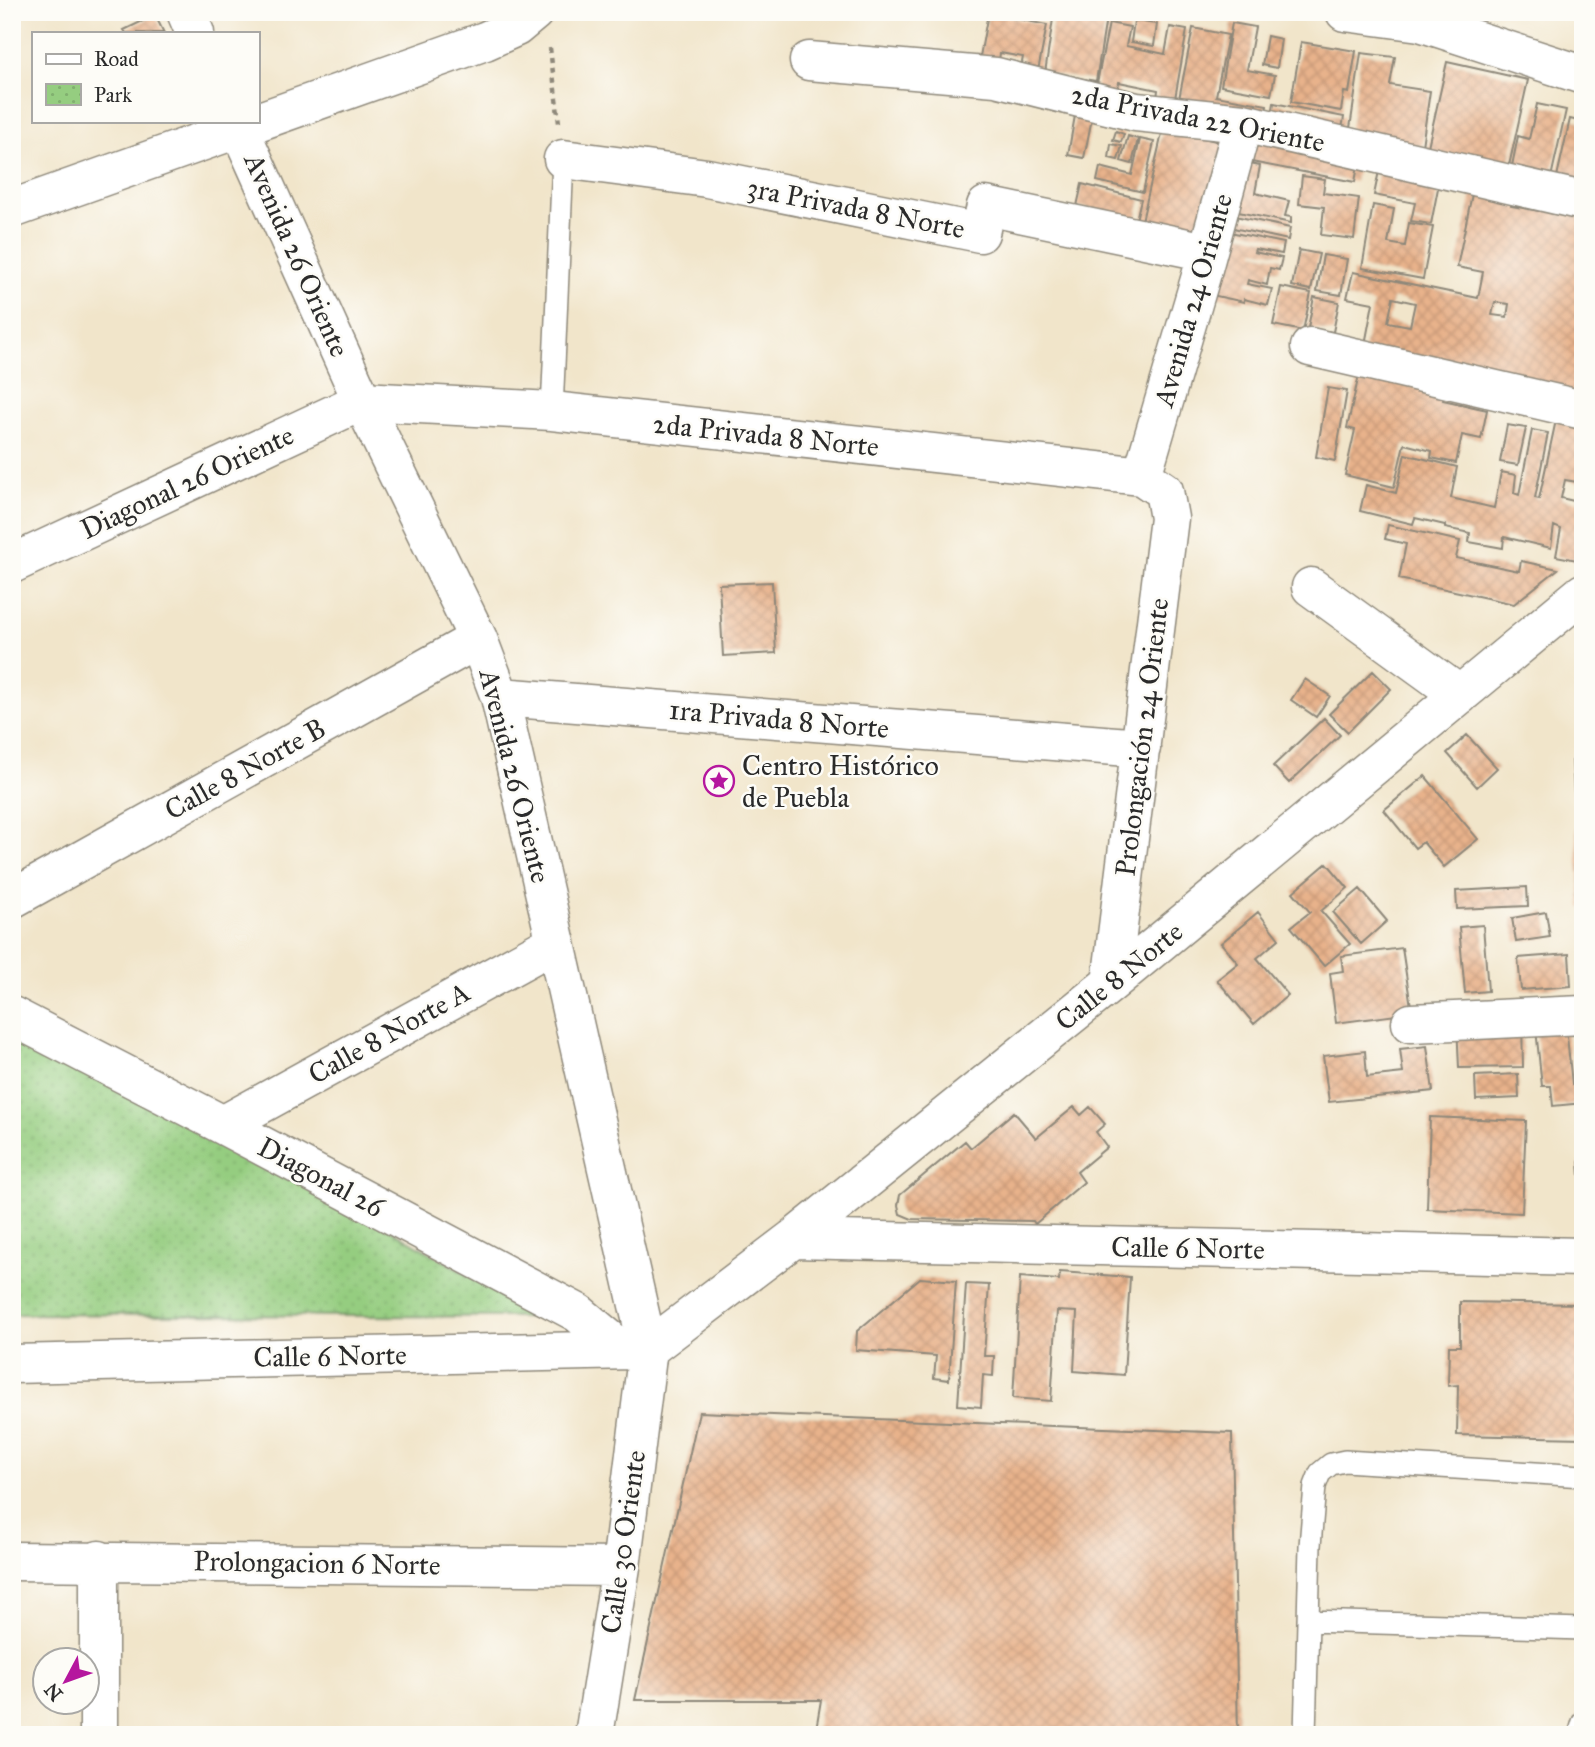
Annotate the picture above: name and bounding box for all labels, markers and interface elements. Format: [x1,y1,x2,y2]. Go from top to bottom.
legend [32,32,259,122]
text: Road [94,46,139,72]
street label: 2da Privada 22 Oriente [1068,76,1328,160]
text: Park [94,82,132,108]
street label: Avenida 26 Oriente [236,147,358,362]
street label: 3ra Privada 8 Norte [744,170,968,246]
street label: Avenida 24 Oriente [1146,189,1240,412]
street label: 2da Privada 8 Norte [651,406,881,464]
street label: Diagonal 26 Oriente [75,417,299,547]
street label: Prolongación 24 Oriente [1108,596,1176,878]
street label: Avenida 26 Oriente [471,665,558,886]
street label: 1ra Privada 8 Norte [668,692,890,746]
street label: Calle 8 Norte B [158,710,332,828]
place label: Centro Histórico de Puebla [742,748,939,815]
place icon: Centro Histórico de Puebla [702,764,736,798]
street label: Calle 8 Norte [1048,914,1190,1038]
street label: Calle 8 Norte A [302,974,476,1092]
street label: Diagonal 26 [252,1129,391,1226]
street label: Calle 6 Norte [1111,1229,1265,1267]
street label: Calle 6 Norte [253,1337,407,1375]
street label: Calle 30 Oriente [593,1448,653,1636]
street label: Prolongacion 6 Norte [193,1543,441,1583]
north arrow [32,1646,102,1716]
text: N [40,1678,68,1705]

